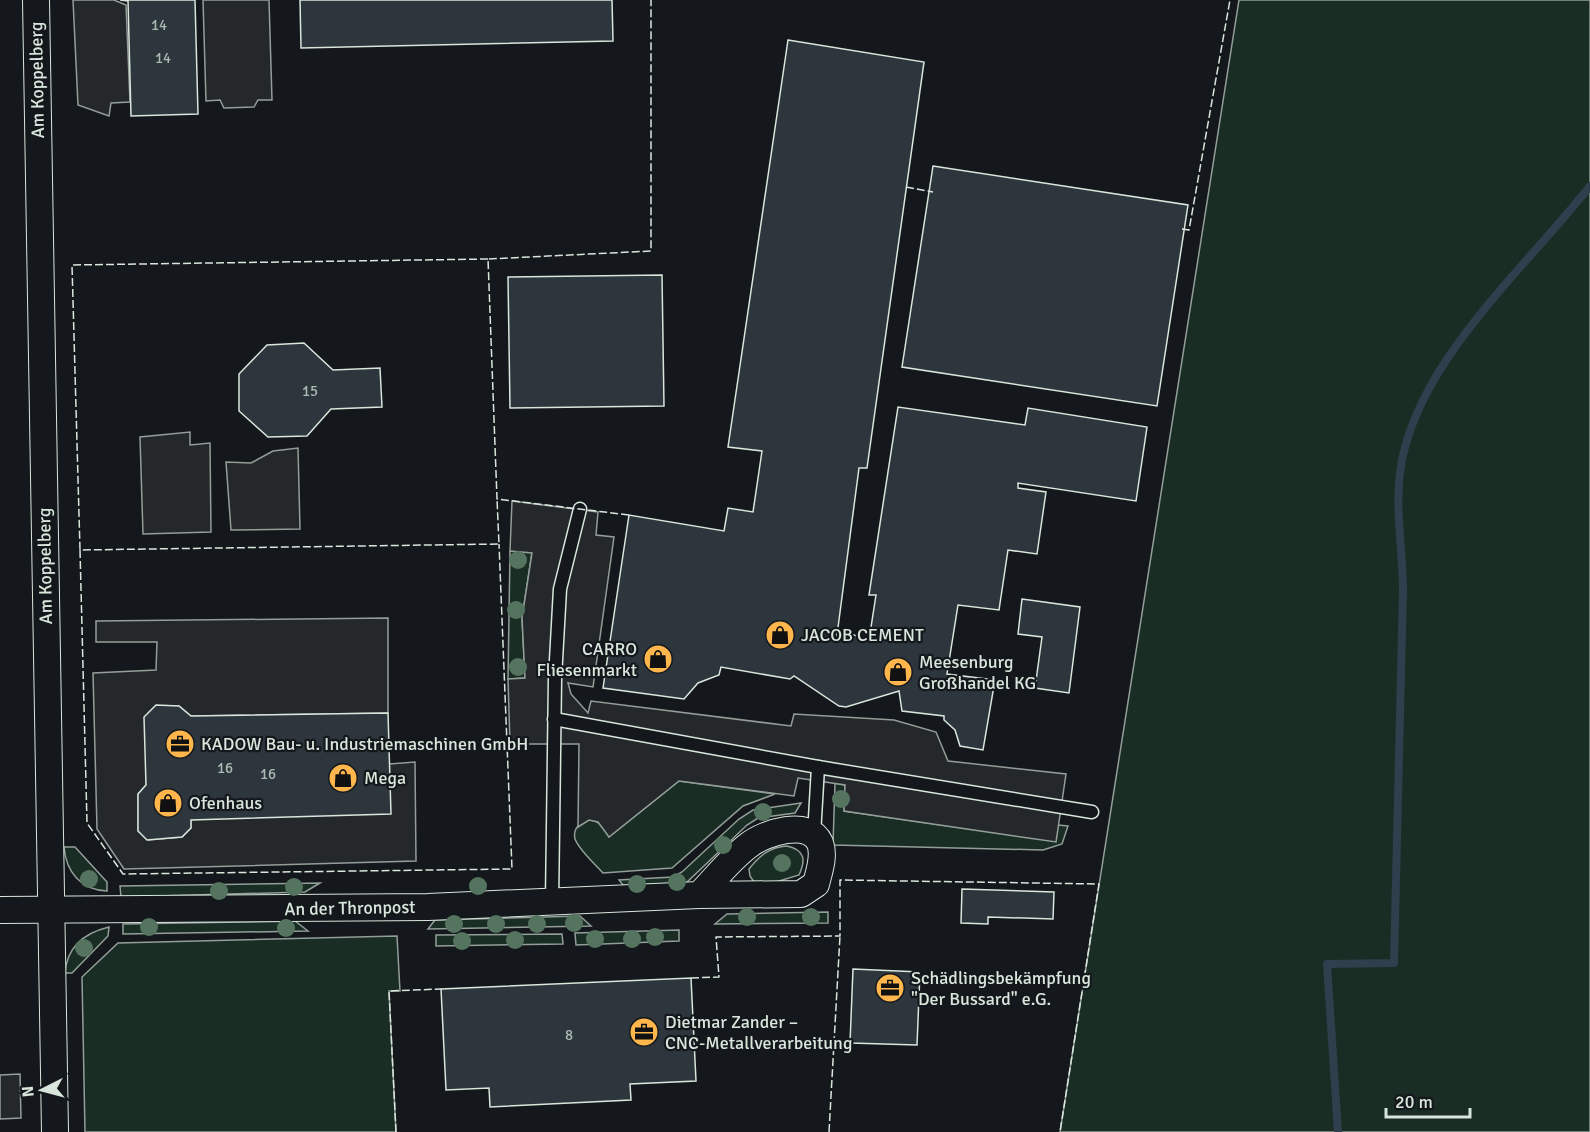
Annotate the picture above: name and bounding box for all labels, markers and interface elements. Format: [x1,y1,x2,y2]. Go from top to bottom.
house number: 14 [151,16,167,34]
street label: Am Koppelberg [25,21,49,139]
house number: 14 [155,49,171,67]
house number: 15 [302,382,318,400]
street label: Am Koppelberg [33,507,57,625]
shop icon: JACOB CEMENT [764,619,796,651]
place label: JACOB CEMENT [801,624,924,646]
place label: CARRO Fliesenmarkt [536,638,637,681]
shop icon: CARRO Fliesenmarkt [642,643,674,675]
place label: Meesenburg Großhandel KG [919,651,1036,694]
shop icon: Meesenburg Großhandel KG [882,656,914,688]
office icon: KADOW Bau- u. Industriemaschinen GmbH [164,728,196,760]
place label: KADOW Bau- u. Industriemaschinen GmbH [201,733,528,755]
house number: 16 [217,759,233,777]
shop icon: Mega [327,762,359,794]
house number: 16 [260,765,276,783]
place label: Mega [364,767,406,789]
shop icon: Ofenhaus [152,787,184,819]
place label: Ofenhaus [189,792,262,814]
street label: An der Thronpost [284,896,416,920]
place label: Schädlingsbekämpfung "Der Bussard" e.G. [911,967,1091,1010]
office icon: Schädlingsbekämpfung "Der Bussard" e.G. [874,972,906,1004]
place label: Dietmar Zander – CNC-Metallverarbeitung [665,1011,852,1054]
office icon: Dietmar Zander – CNC-Metallverarbeitung [628,1016,660,1048]
house number: 8 [565,1026,573,1044]
north arrow [12,1060,72,1120]
scale bar [1386,1081,1470,1119]
text: N [18,1085,39,1098]
text: 20 m [1395,1091,1433,1113]

